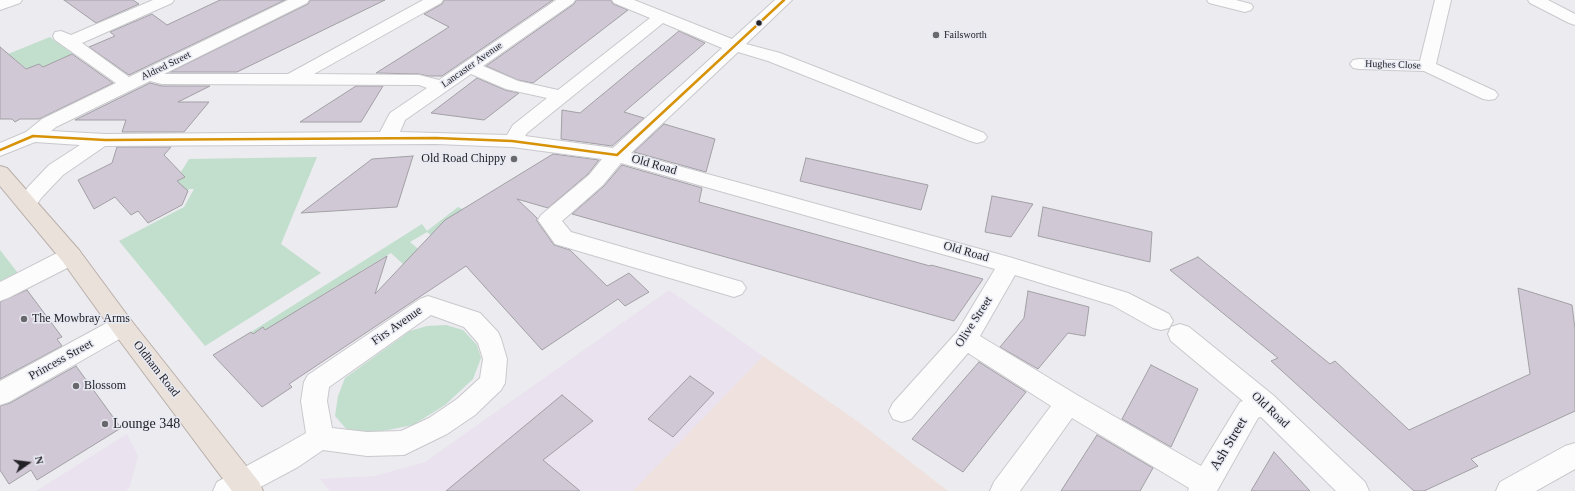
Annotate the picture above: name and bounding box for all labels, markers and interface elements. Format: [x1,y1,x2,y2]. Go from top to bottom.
unlabelled marker [754,18,764,28]
place label: Failsworth [944,29,987,41]
marker: Failsworth [931,30,941,40]
street label: Lancaster Avenue [439,40,505,90]
street label: Aldred Street [139,49,193,83]
street label: Hughes Close [1365,58,1421,72]
place label: Old Road Chippy [421,152,506,166]
street label: Old Road [630,152,678,178]
marker: Old Road Chippy [509,154,519,164]
street label: Old Road [942,239,990,265]
street label: Olive Street [952,294,996,350]
street label: Firs Avenue [369,303,425,349]
place label: The Mowbray Arms [32,312,130,326]
marker: The Mowbray Arms [19,314,29,324]
street label: Princess Street [26,336,96,384]
street label: Oldham Road [130,338,182,400]
place label: Blossom [84,379,126,393]
marker: Blossom [71,381,81,391]
street label: Old Road [1248,389,1292,431]
street label: Ash Street [1207,415,1251,473]
place label: Lounge 348 [113,416,180,432]
marker: Lounge 348 [100,419,110,429]
north arrow [8,443,48,483]
text: N [33,455,46,465]

